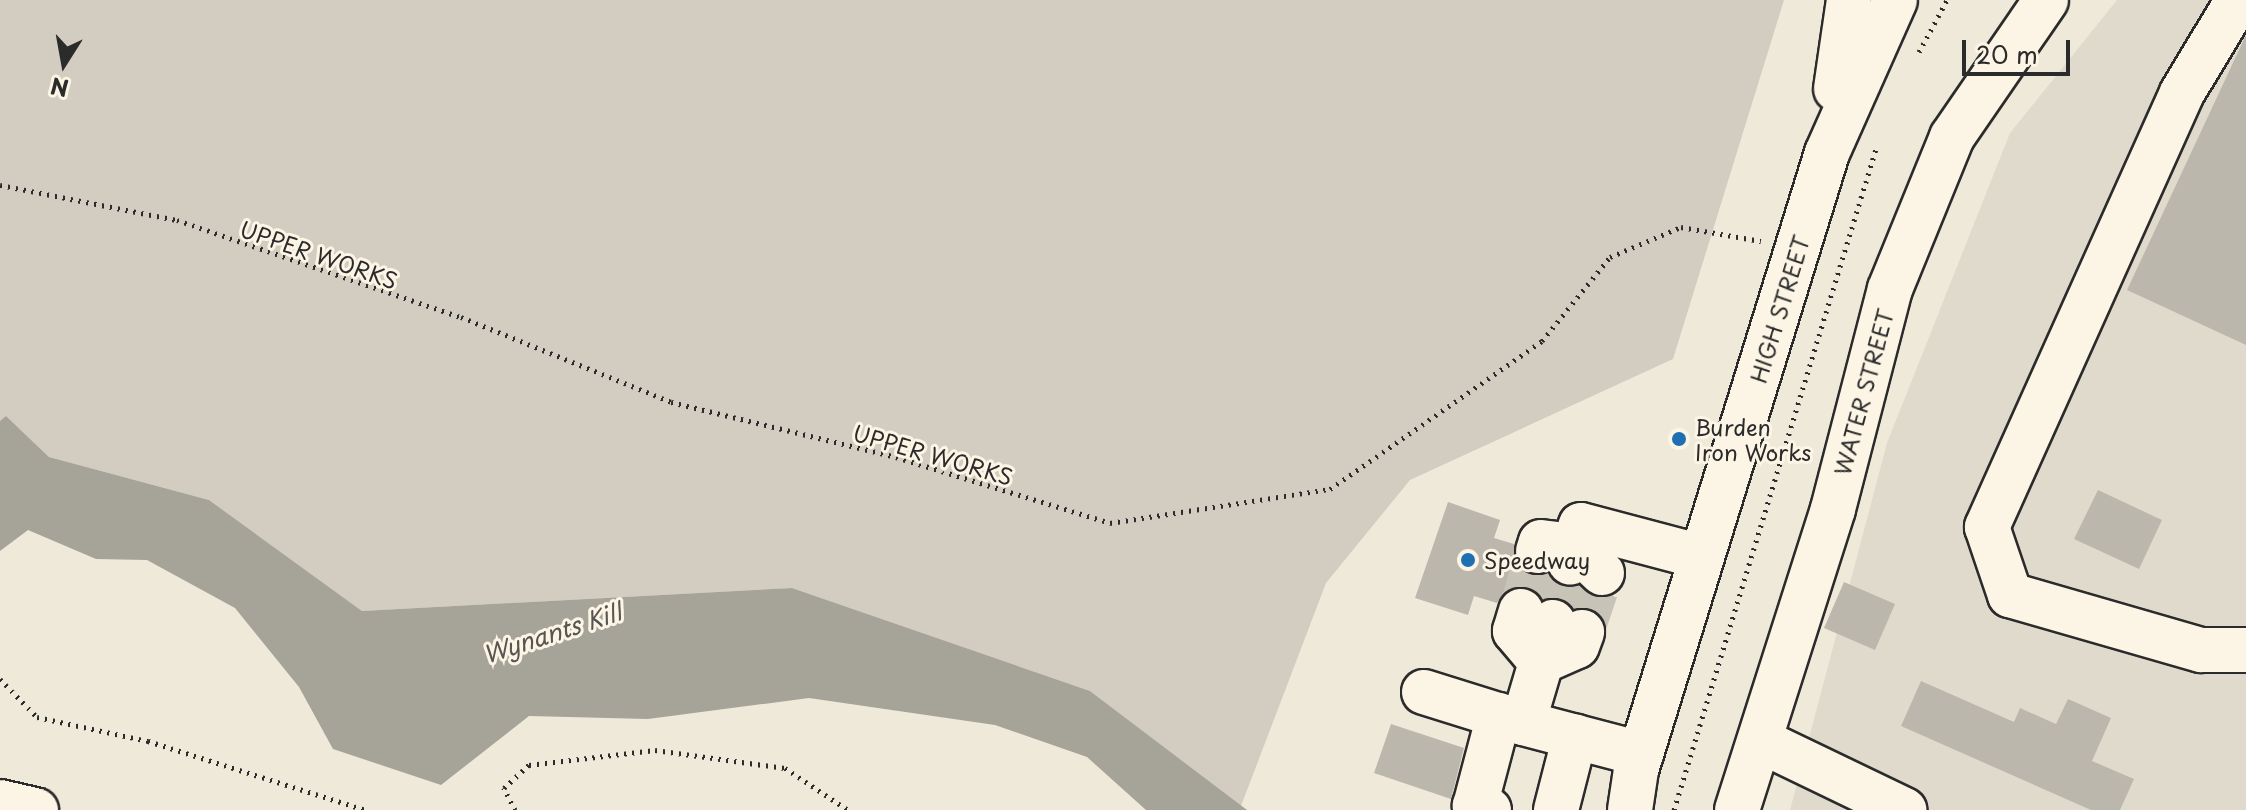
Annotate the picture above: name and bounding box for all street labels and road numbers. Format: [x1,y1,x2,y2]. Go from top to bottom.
street label: UPPER WORKS [236,214,402,294]
street label: HIGH STREET [1744,232,1814,386]
street label: WATER STREET [1828,304,1898,480]
street label: UPPER WORKS [849,418,1017,490]

